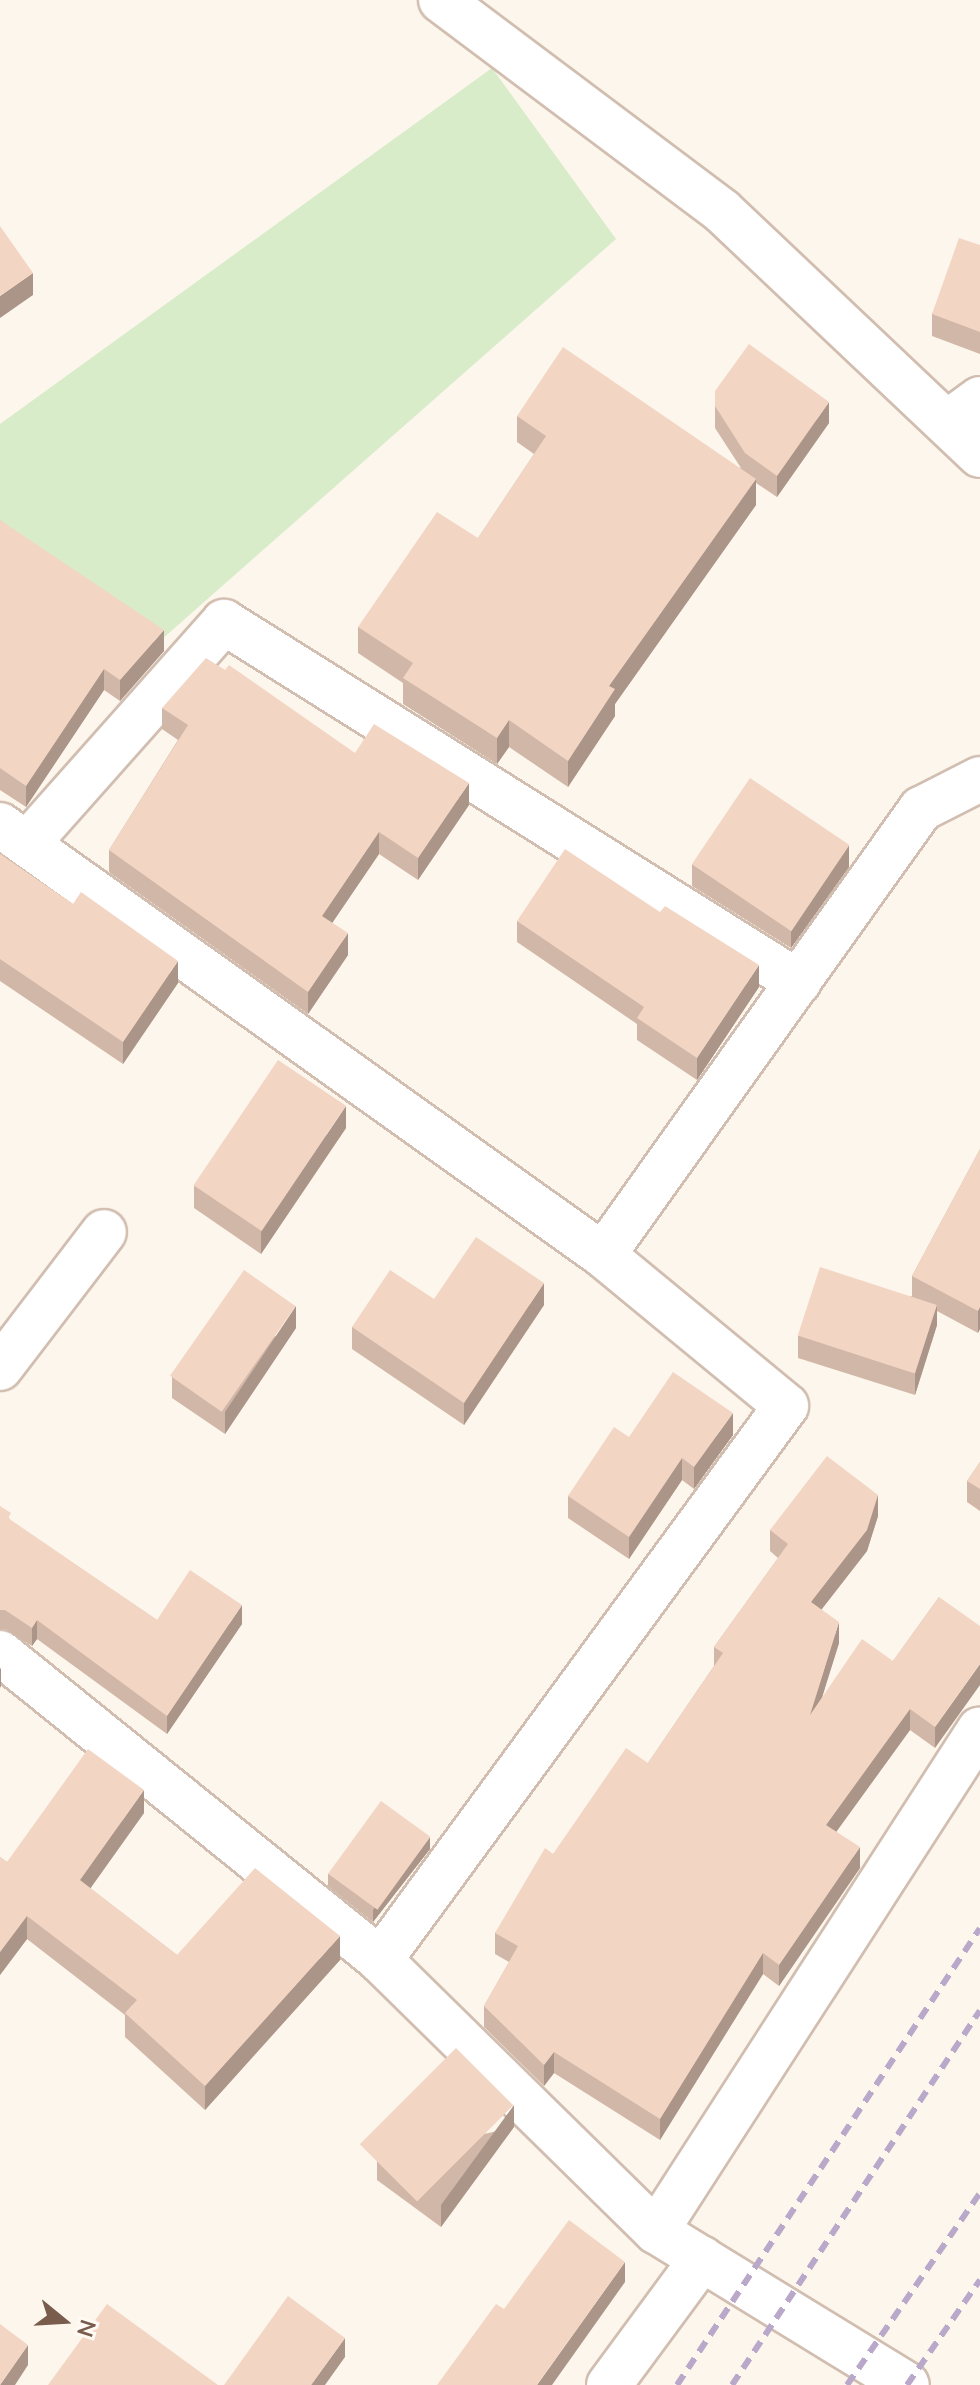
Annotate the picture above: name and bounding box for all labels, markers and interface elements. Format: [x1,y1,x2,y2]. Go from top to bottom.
north arrow [24,2281,104,2361]
text: N [71,2316,103,2341]

